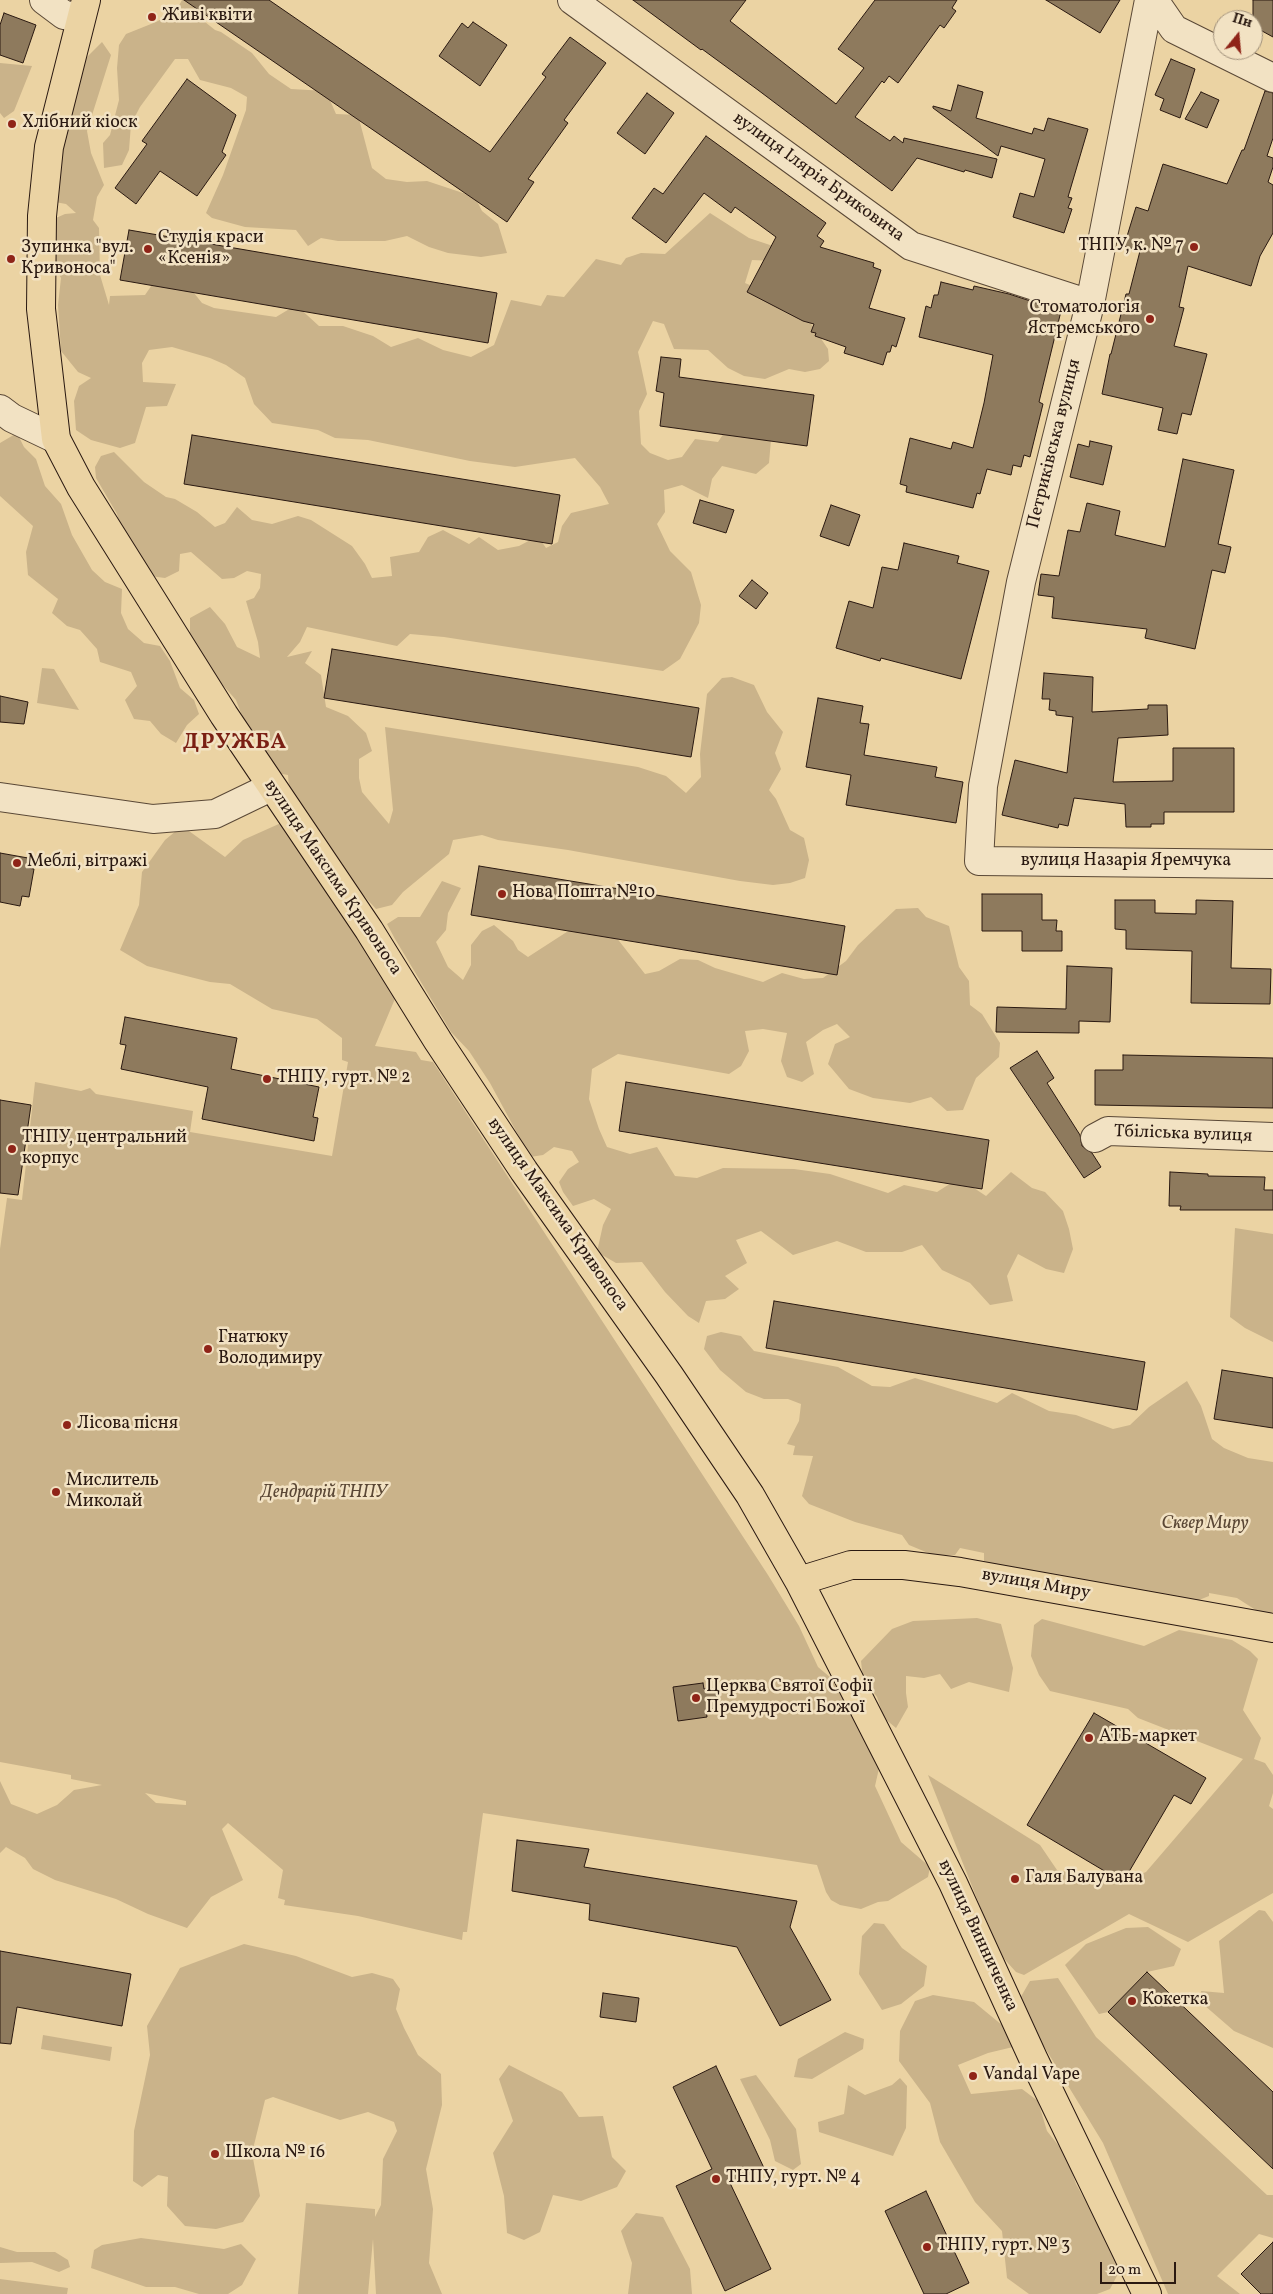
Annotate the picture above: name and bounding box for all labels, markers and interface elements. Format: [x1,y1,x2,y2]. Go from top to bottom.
place label: Живі квіти [162,6,253,28]
text: Пн [1230,9,1255,33]
north arrow [1213,10,1263,60]
marker: Живі квіти [146,11,158,23]
street label: вулиця Ілярія Бриковича [728,108,908,248]
place label: Хлібний кіоск [22,113,137,135]
marker: Хлібний кіоск [6,118,18,130]
place label: Студія краси «Ксенія» [158,228,264,270]
place label: ТНПУ, к. № 7 [1078,236,1184,258]
place label: Зупинка "вул. Кривоноса" [21,238,133,280]
marker: ТНПУ, к. № 7 [1188,241,1200,253]
marker: Студія краси «Ксенія» [142,243,154,255]
marker: Зупинка "вул. Кривоноса" [5,253,17,265]
place label: Стоматологія Ястремського [1027,298,1140,340]
marker: Стоматологія Ястремського [1144,313,1156,325]
street label: Петриківська вулиця [1023,357,1087,531]
district label: ДРУЖБА [182,731,288,757]
street label: вулиця Максима Кривоноса [258,776,406,980]
street label: вулиця Назарія Яремчука [1021,851,1231,873]
place label: Меблі, вітражі [27,852,147,874]
marker: Меблі, вітражі [11,857,23,869]
place label: Нова Пошта №10 [512,883,655,905]
marker: Нова Пошта №10 [496,888,508,900]
place label: ТНПУ, гурт. № 2 [277,1068,411,1090]
marker: ТНПУ, гурт. № 2 [261,1073,273,1085]
street label: вулиця Максима Кривоноса [482,1114,632,1316]
street label: Тбіліська вулиця [1113,1122,1253,1148]
place label: ТНПУ, центральний корпус [22,1128,187,1170]
marker: ТНПУ, центральний корпус [6,1143,18,1155]
place label: Гнатюку Володимиру [218,1328,323,1370]
marker: Гнатюку Володимиру [202,1343,214,1355]
place label: Лісова пісня [77,1414,178,1436]
marker: Лісова пісня [61,1419,73,1431]
place label: Мислитель Миколай [66,1471,159,1514]
park label: Дендрарій ТНПУ [261,1483,387,1505]
marker: Мислитель Миколай [50,1486,62,1498]
park label: Сквер Миру [1161,1514,1249,1536]
street label: вулиця Миру [980,1565,1092,1605]
place label: Церква Святої Софії Премудрості Божої [706,1677,873,1720]
marker: Церква Святої Софії Премудрості Божої [690,1692,702,1704]
place label: АТБ-маркет [1099,1727,1197,1749]
marker: АТБ-маркет [1083,1732,1095,1744]
street label: вулиця Винниченка [932,1857,1022,2015]
place label: Галя Балувана [1025,1868,1143,1890]
marker: Галя Балувана [1009,1873,1021,1885]
place label: Кокетка [1142,1990,1208,2012]
marker: Кокетка [1126,1995,1138,2007]
place label: Vandal Vape [983,2065,1080,2087]
marker: Vandal Vape [967,2070,979,2082]
place label: Школа № 16 [225,2143,325,2165]
marker: Школа № 16 [209,2148,221,2160]
place label: ТНПУ, гурт. № 4 [726,2168,861,2190]
marker: ТНПУ, гурт. № 4 [710,2173,722,2185]
place label: ТНПУ, гурт. № 3 [937,2236,1070,2258]
marker: ТНПУ, гурт. № 3 [921,2241,933,2253]
scale bar [1103,2252,1179,2284]
text: 20 m [1108,2260,1141,2281]

